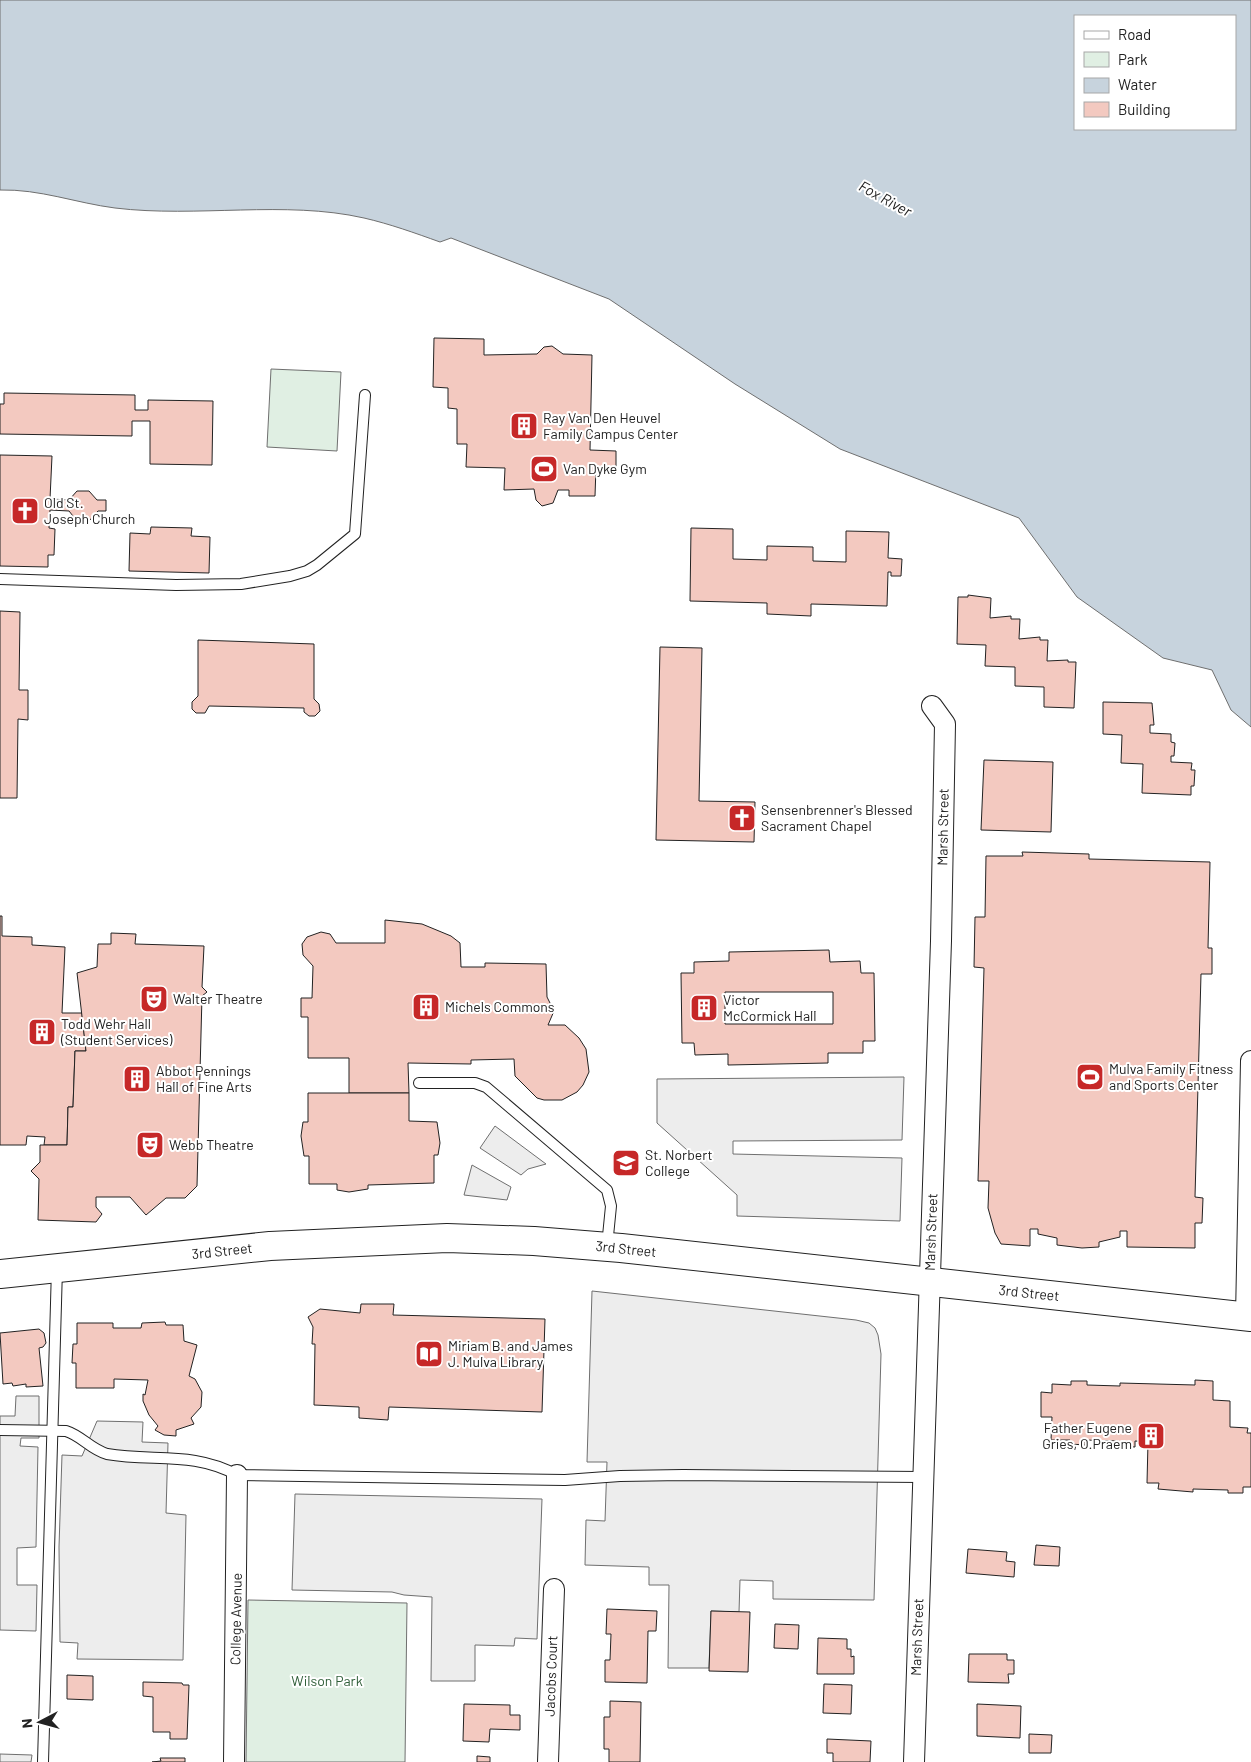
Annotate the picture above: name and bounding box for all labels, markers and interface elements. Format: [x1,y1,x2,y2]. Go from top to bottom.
legend [1074,15,1236,130]
text: Road [1118,25,1151,43]
text: Park [1118,50,1148,68]
text: Water [1118,75,1157,93]
text: Building [1118,100,1171,118]
water label: Fox River [856,176,916,220]
place label: Ray Van Den Heuvel Family Campus Center [543,409,678,442]
building icon: Ray Van Den Heuvel Family Campus Center [509,411,539,441]
sports icon: Van Dyke Gym [529,454,559,484]
place label: Van Dyke Gym [563,460,647,477]
place label: Old St. Joseph Church [44,494,135,527]
church icon: Old St. Joseph Church [10,496,40,526]
street label: Marsh Street [933,788,952,866]
place label: Sensenbrenner's Blessed Sacrament Chapel [761,801,913,834]
church icon: Sensenbrenner's Blessed Sacrament Chapel [727,803,757,833]
theatre icon: Walter Theatre [139,984,169,1014]
place label: Walter Theatre [173,990,263,1007]
place label: Victor McCormick Hall [723,991,817,1024]
building icon: Michels Commons [411,992,441,1022]
building icon: Victor McCormick Hall [689,993,719,1023]
place label: Michels Commons [445,998,555,1015]
place label: Todd Wehr Hall (Student Services) [60,1015,173,1048]
building icon: Todd Wehr Hall (Student Services) [27,1017,57,1047]
place label: Mulva Family Fitness and Sports Center [1109,1060,1233,1093]
place label: Abbot Pennings Hall of Fine Arts [156,1062,252,1095]
sports icon: Mulva Family Fitness and Sports Center [1075,1062,1105,1092]
building icon: Abbot Pennings Hall of Fine Arts [122,1064,152,1094]
theatre icon: Webb Theatre [135,1130,165,1160]
place label: Webb Theatre [169,1136,254,1153]
place label: St. Norbert College [645,1146,713,1179]
school or university icon: St. Norbert College [611,1148,641,1178]
street label: Marsh Street [921,1193,940,1271]
street label: 3rd Street [595,1237,657,1260]
street label: 3rd Street [191,1239,253,1262]
street label: 3rd Street [998,1281,1060,1304]
place label: Miriam B. and James J. Mulva Library [448,1337,573,1370]
library icon: Miriam B. and James J. Mulva Library [414,1339,444,1369]
place label: Father Eugene Gries, O.Praem [1042,1419,1132,1452]
building icon: Father Eugene Gries, O.Praem [1136,1421,1166,1451]
street label: College Avenue [226,1573,245,1665]
street label: Marsh Street [907,1598,926,1676]
street label: Jacobs Court [541,1635,560,1717]
park label: Wilson Park [291,1672,363,1689]
north arrow [15,1697,65,1747]
text: N [18,1718,36,1729]

